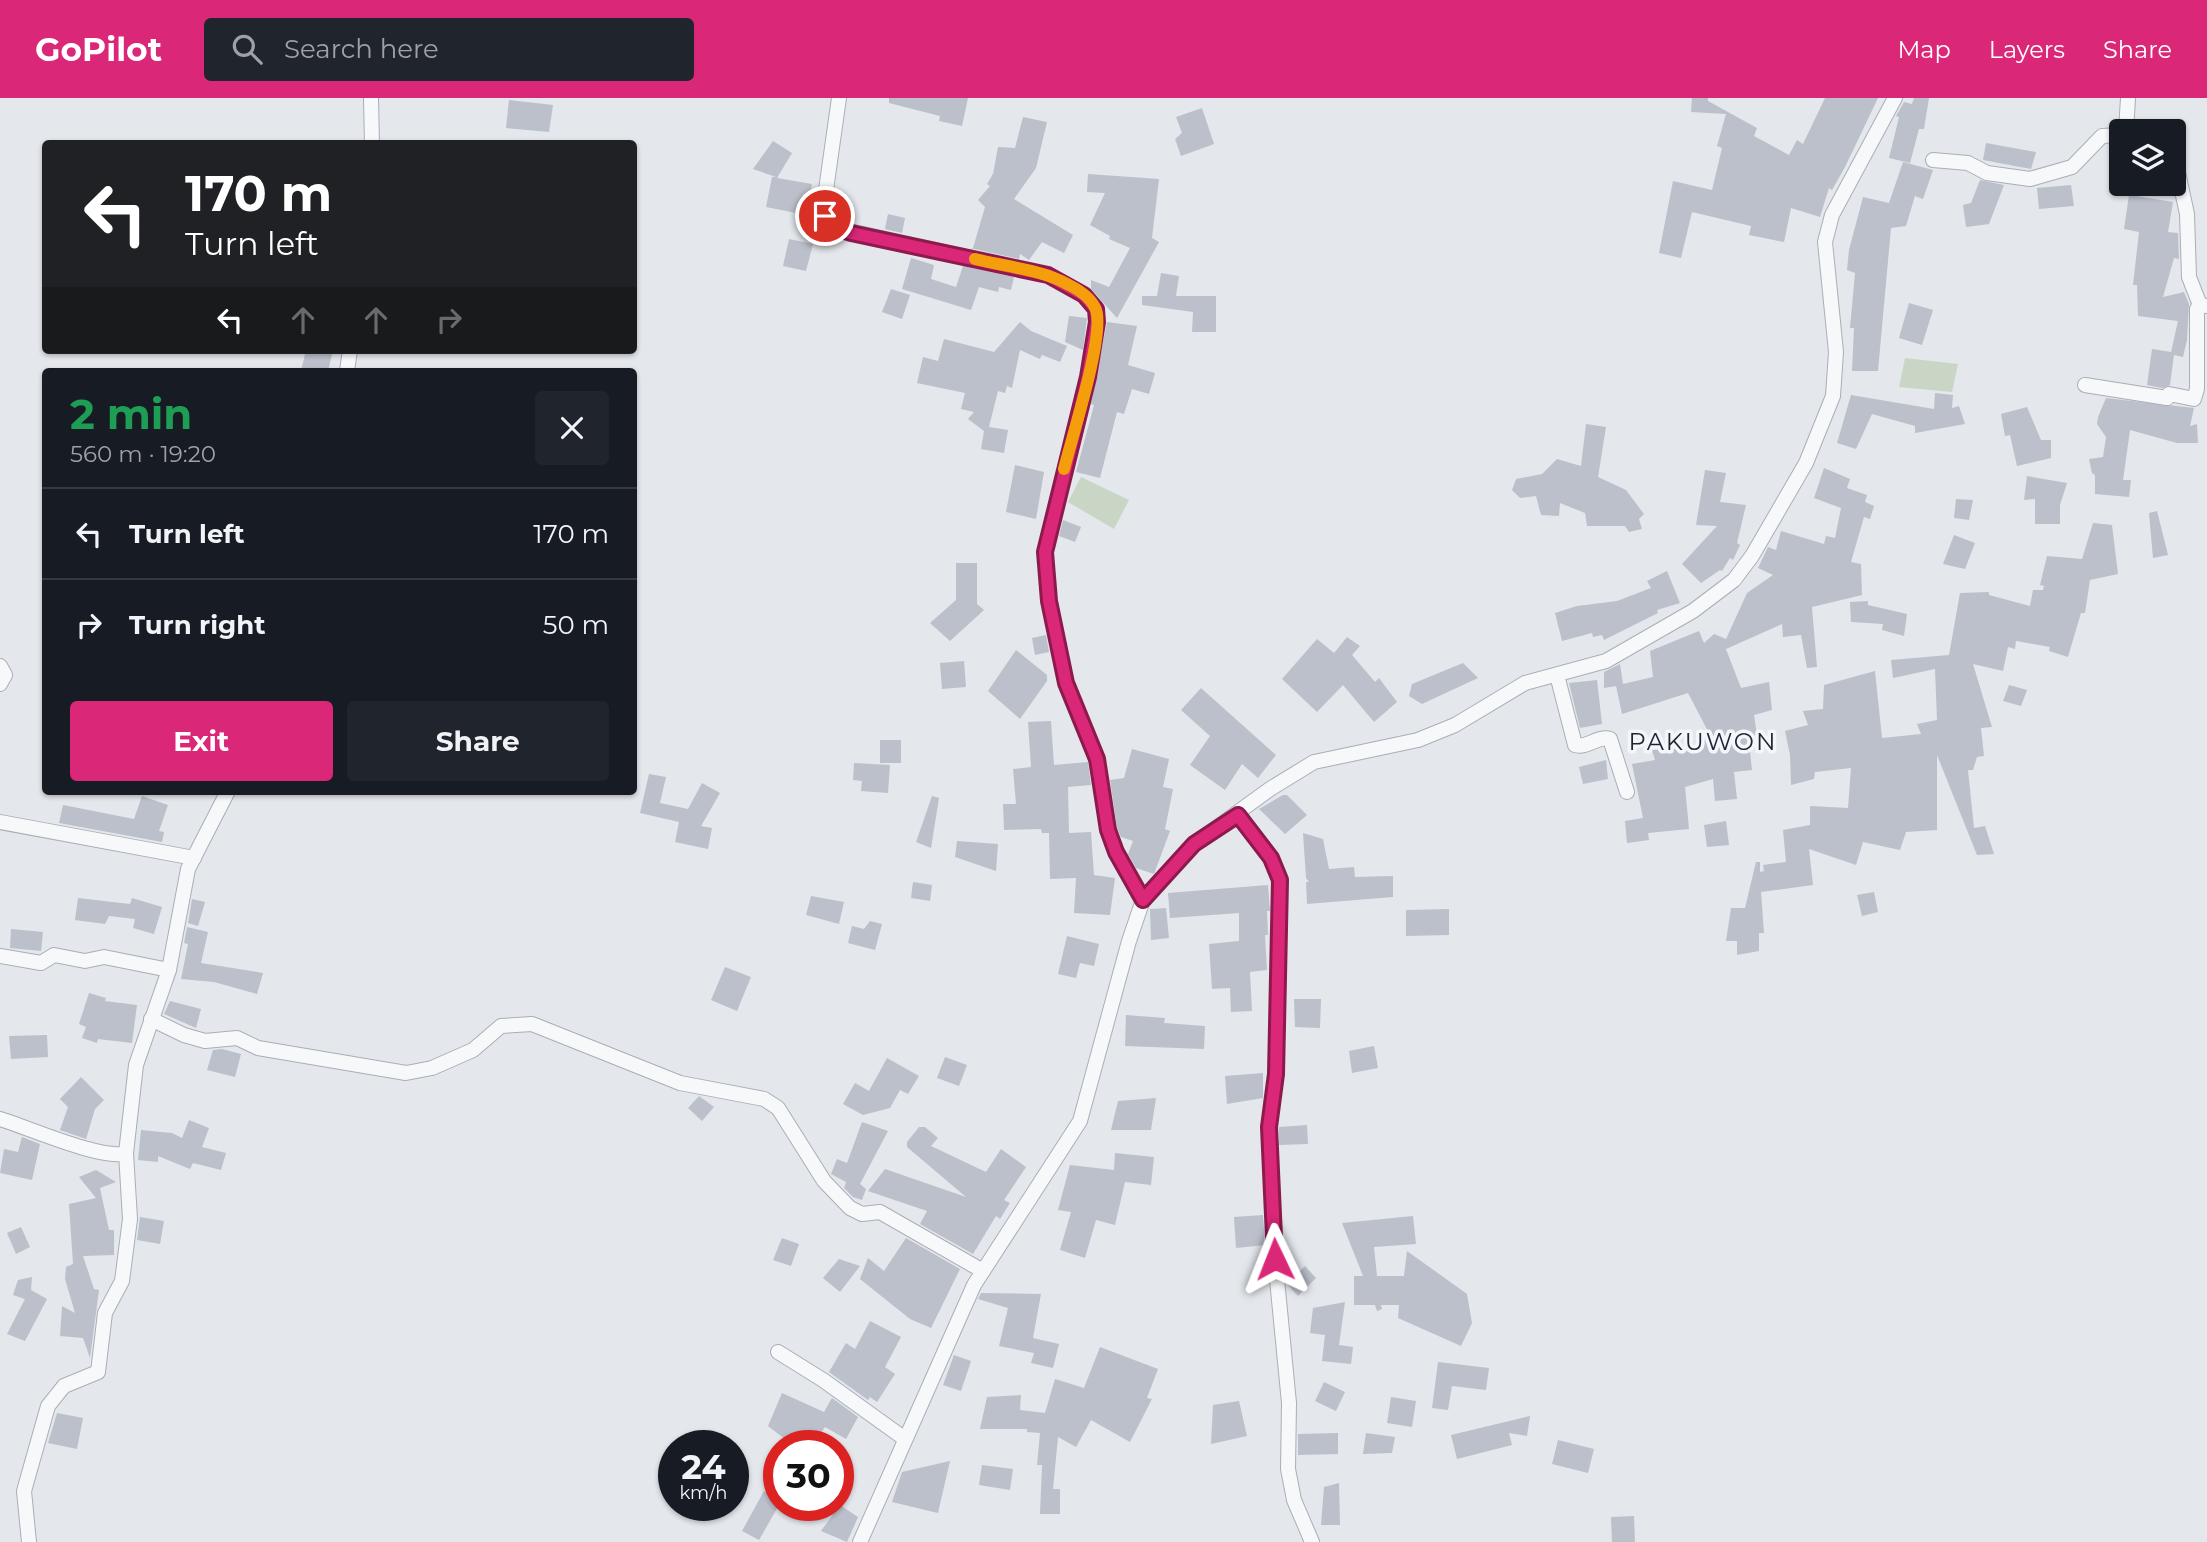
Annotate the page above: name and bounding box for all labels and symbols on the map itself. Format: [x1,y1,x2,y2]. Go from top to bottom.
pin [795,186,855,246]
district label: PAKUWON [1629,727,1778,756]
position arrow [1238,1222,1312,1296]
speed limit sign: 30 [763,1430,854,1521]

